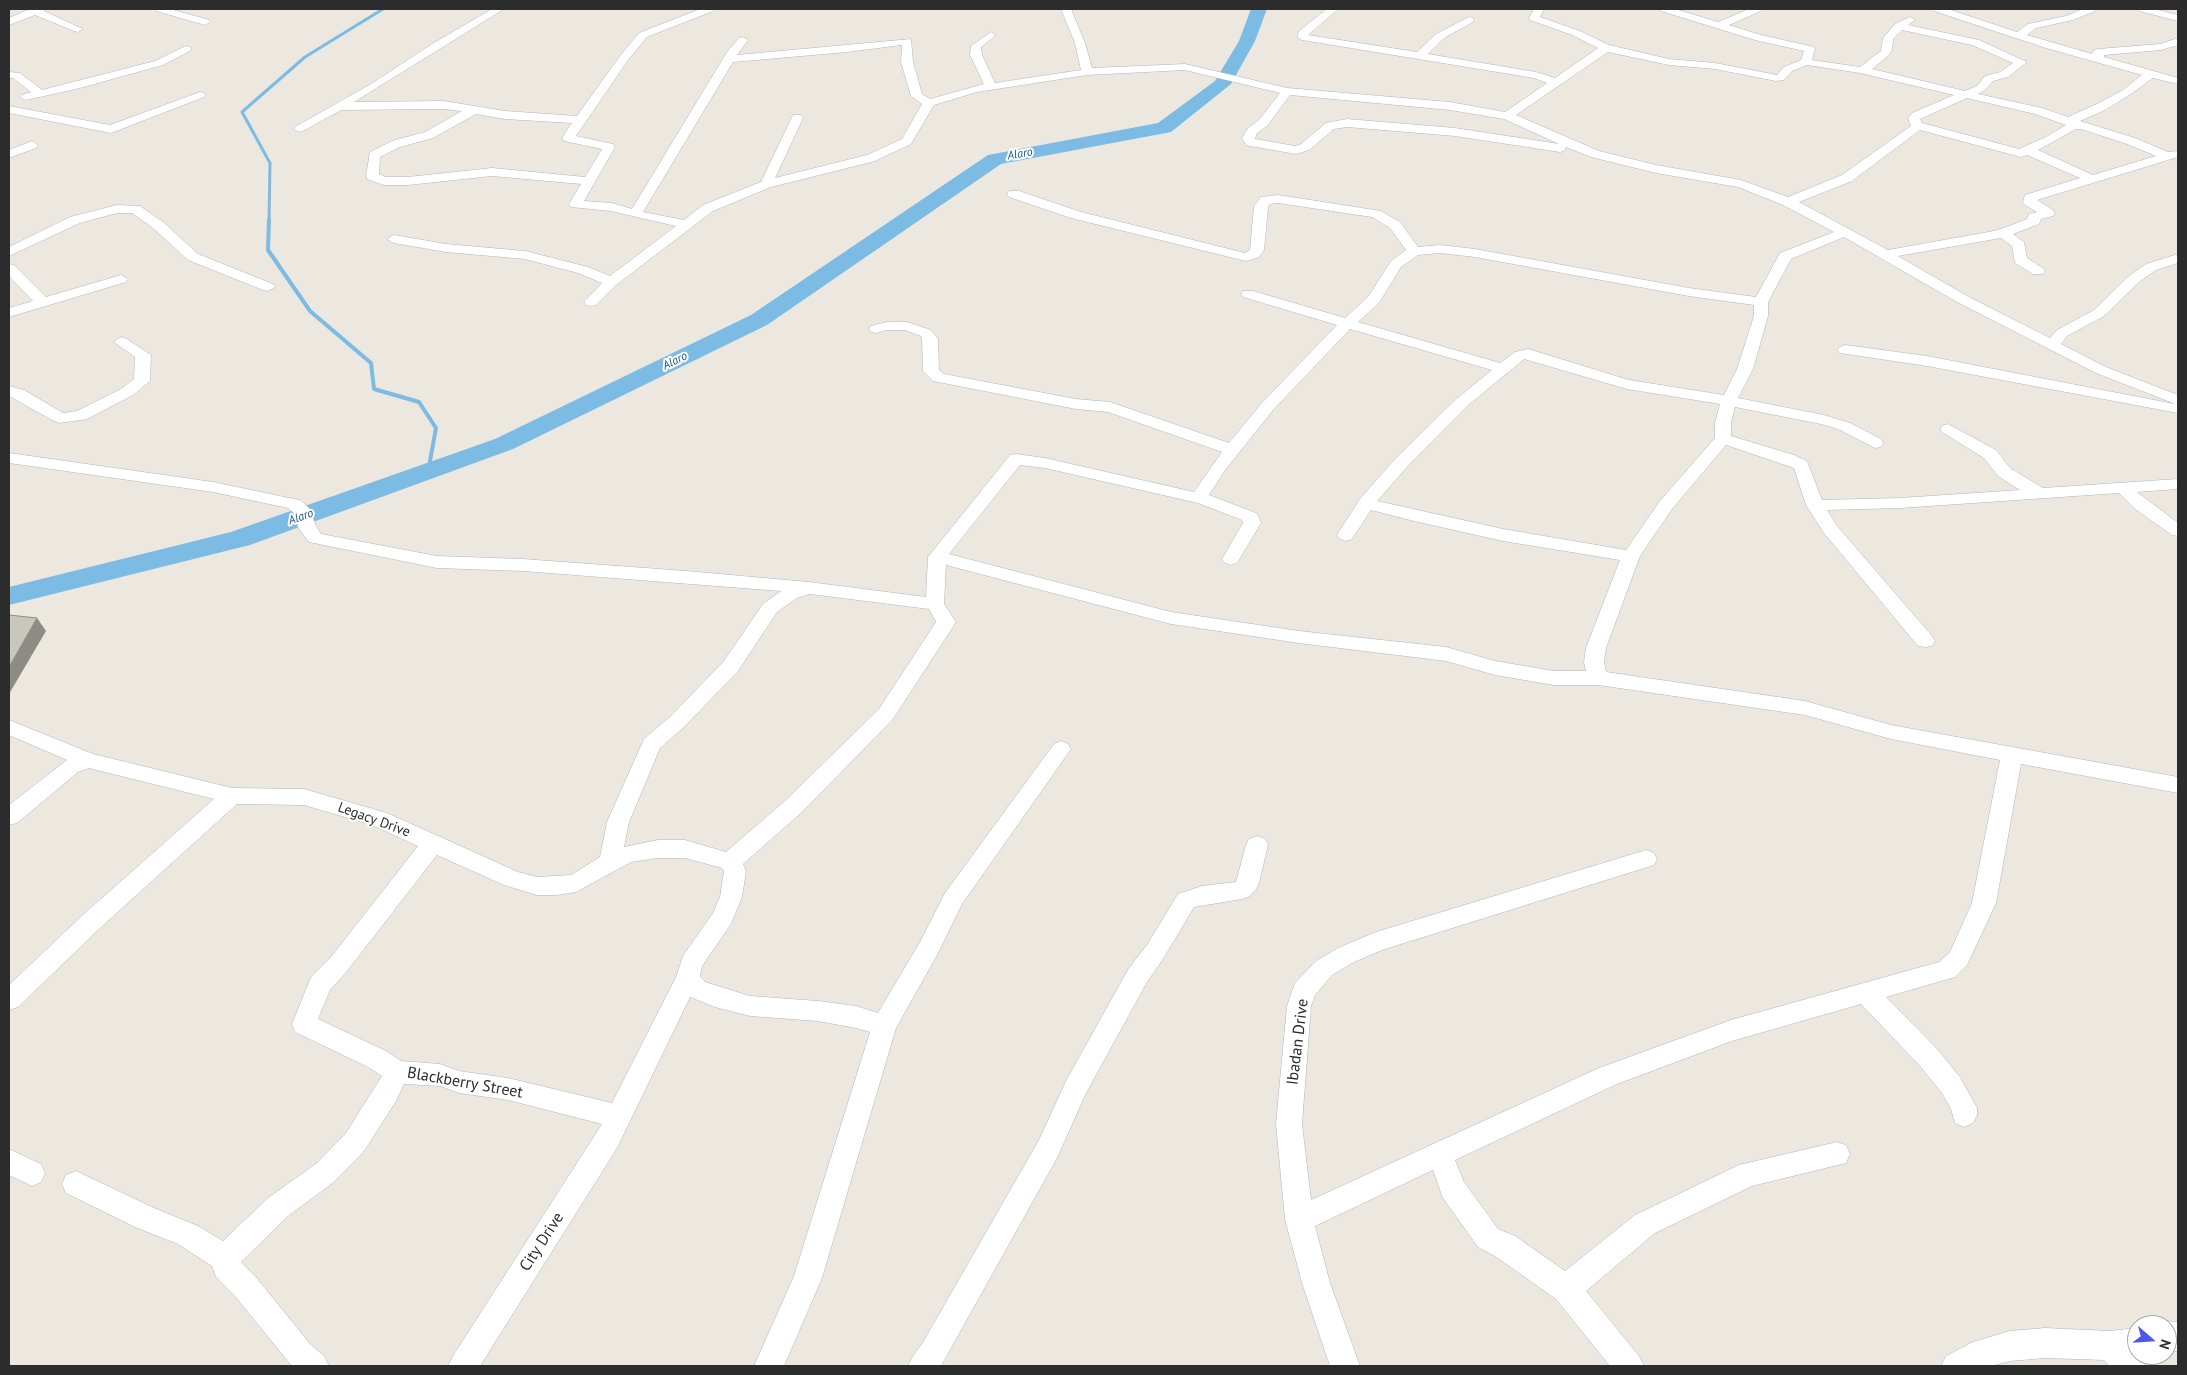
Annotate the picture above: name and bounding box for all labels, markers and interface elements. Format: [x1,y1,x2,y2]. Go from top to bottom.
water label: Alaro [1006,145,1034,163]
water label: Alaro [660,349,690,373]
water label: Alaro [286,506,316,528]
street label: Legacy Drive [336,799,412,841]
street label: Ibadan Drive [1283,998,1313,1086]
street label: Blackberry Street [406,1063,524,1103]
street label: City Drive [516,1209,568,1275]
north arrow [2127,1315,2177,1365]
text: N [2155,1337,2175,1352]

